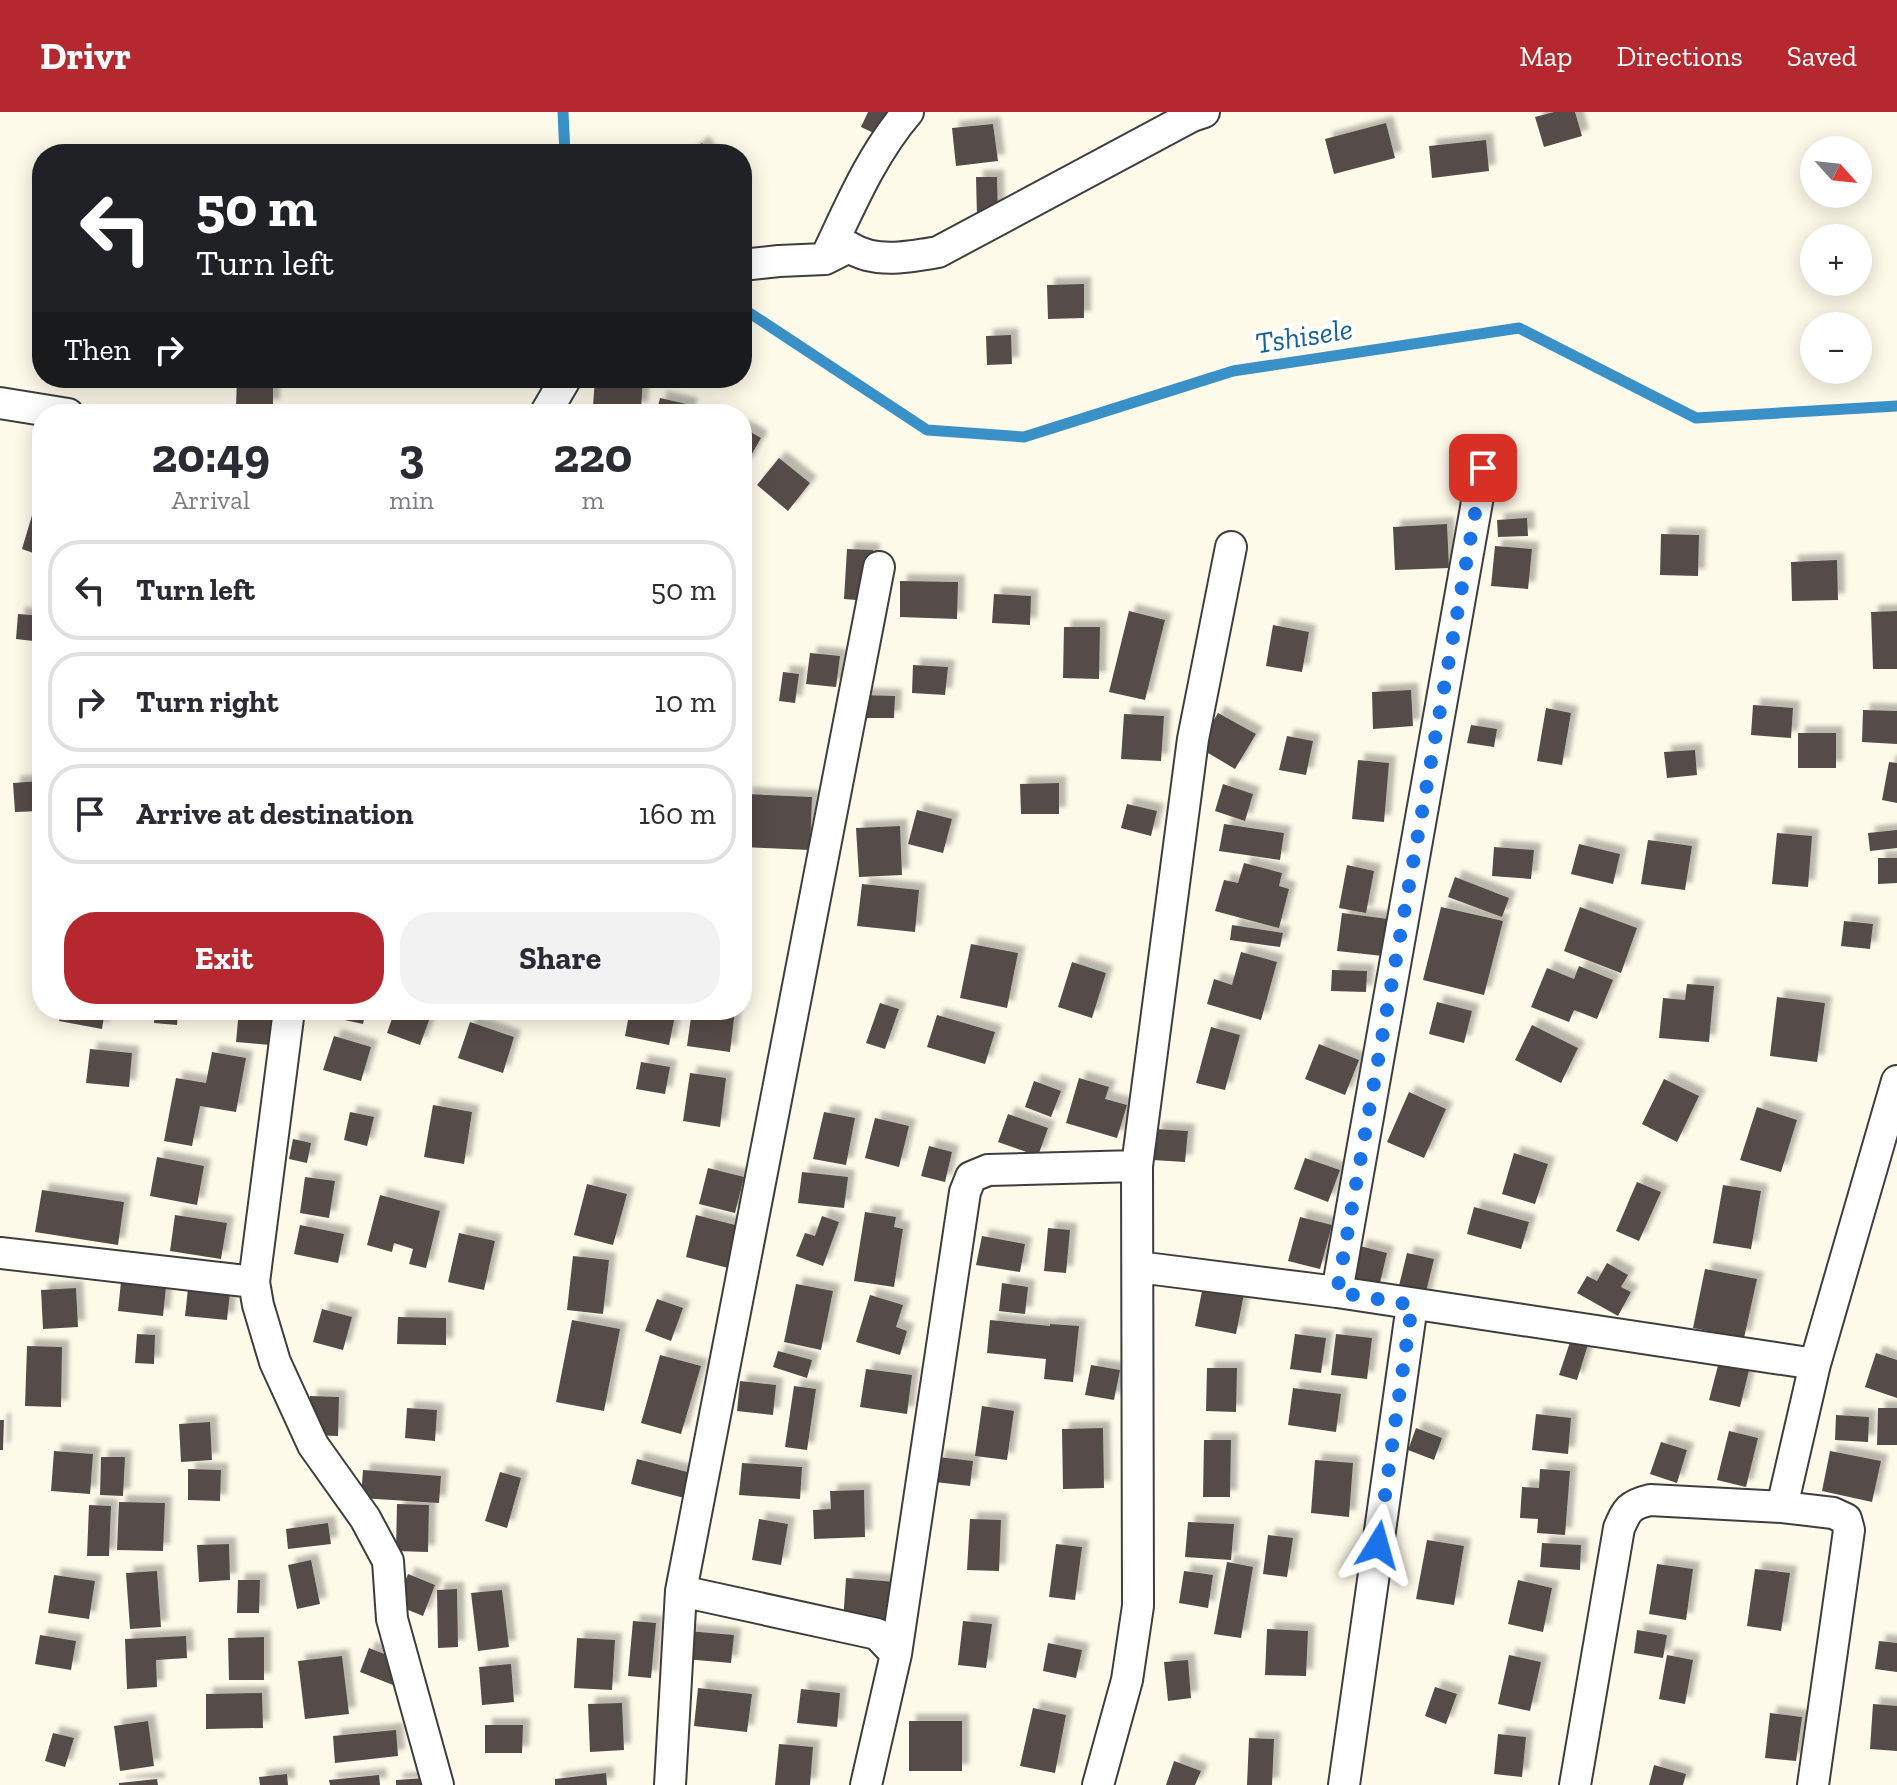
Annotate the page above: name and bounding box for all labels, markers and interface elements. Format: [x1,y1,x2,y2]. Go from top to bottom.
text: Drivr [40,33,131,79]
text: Map [1519,40,1572,73]
text: Directions [1616,40,1743,73]
text: Saved [1787,40,1857,73]
north arrow [1800,136,1872,208]
map controls [1800,136,1872,384]
text: 50 m [196,173,317,240]
icon: left [64,176,168,280]
button: + [1800,224,1872,296]
text: Turn left [196,241,334,284]
water label: Tshisele [1253,311,1355,361]
button: − [1800,312,1872,384]
icon: right [147,328,191,372]
text: Then [64,332,131,368]
text: 20:49 [151,427,270,484]
text: 3 [399,427,424,484]
text: 220 [553,427,633,484]
pin [1449,434,1517,502]
icon: arrive [1461,446,1505,490]
text: Arrival [171,484,250,516]
text: min [389,484,434,516]
text: m [582,484,604,516]
icon: left [68,568,112,612]
text: Turn left [136,572,255,608]
text: 50 m [651,572,716,608]
icon: right [68,680,112,724]
text: Turn right [136,684,278,720]
text: 10 m [654,684,716,720]
icon: arrive [68,792,112,836]
text: Arrive at destination [136,796,413,832]
text: 160 m [639,796,716,832]
button: Exit [64,912,384,1004]
button: Share [400,912,720,1004]
position arrow [1336,1503,1420,1587]

